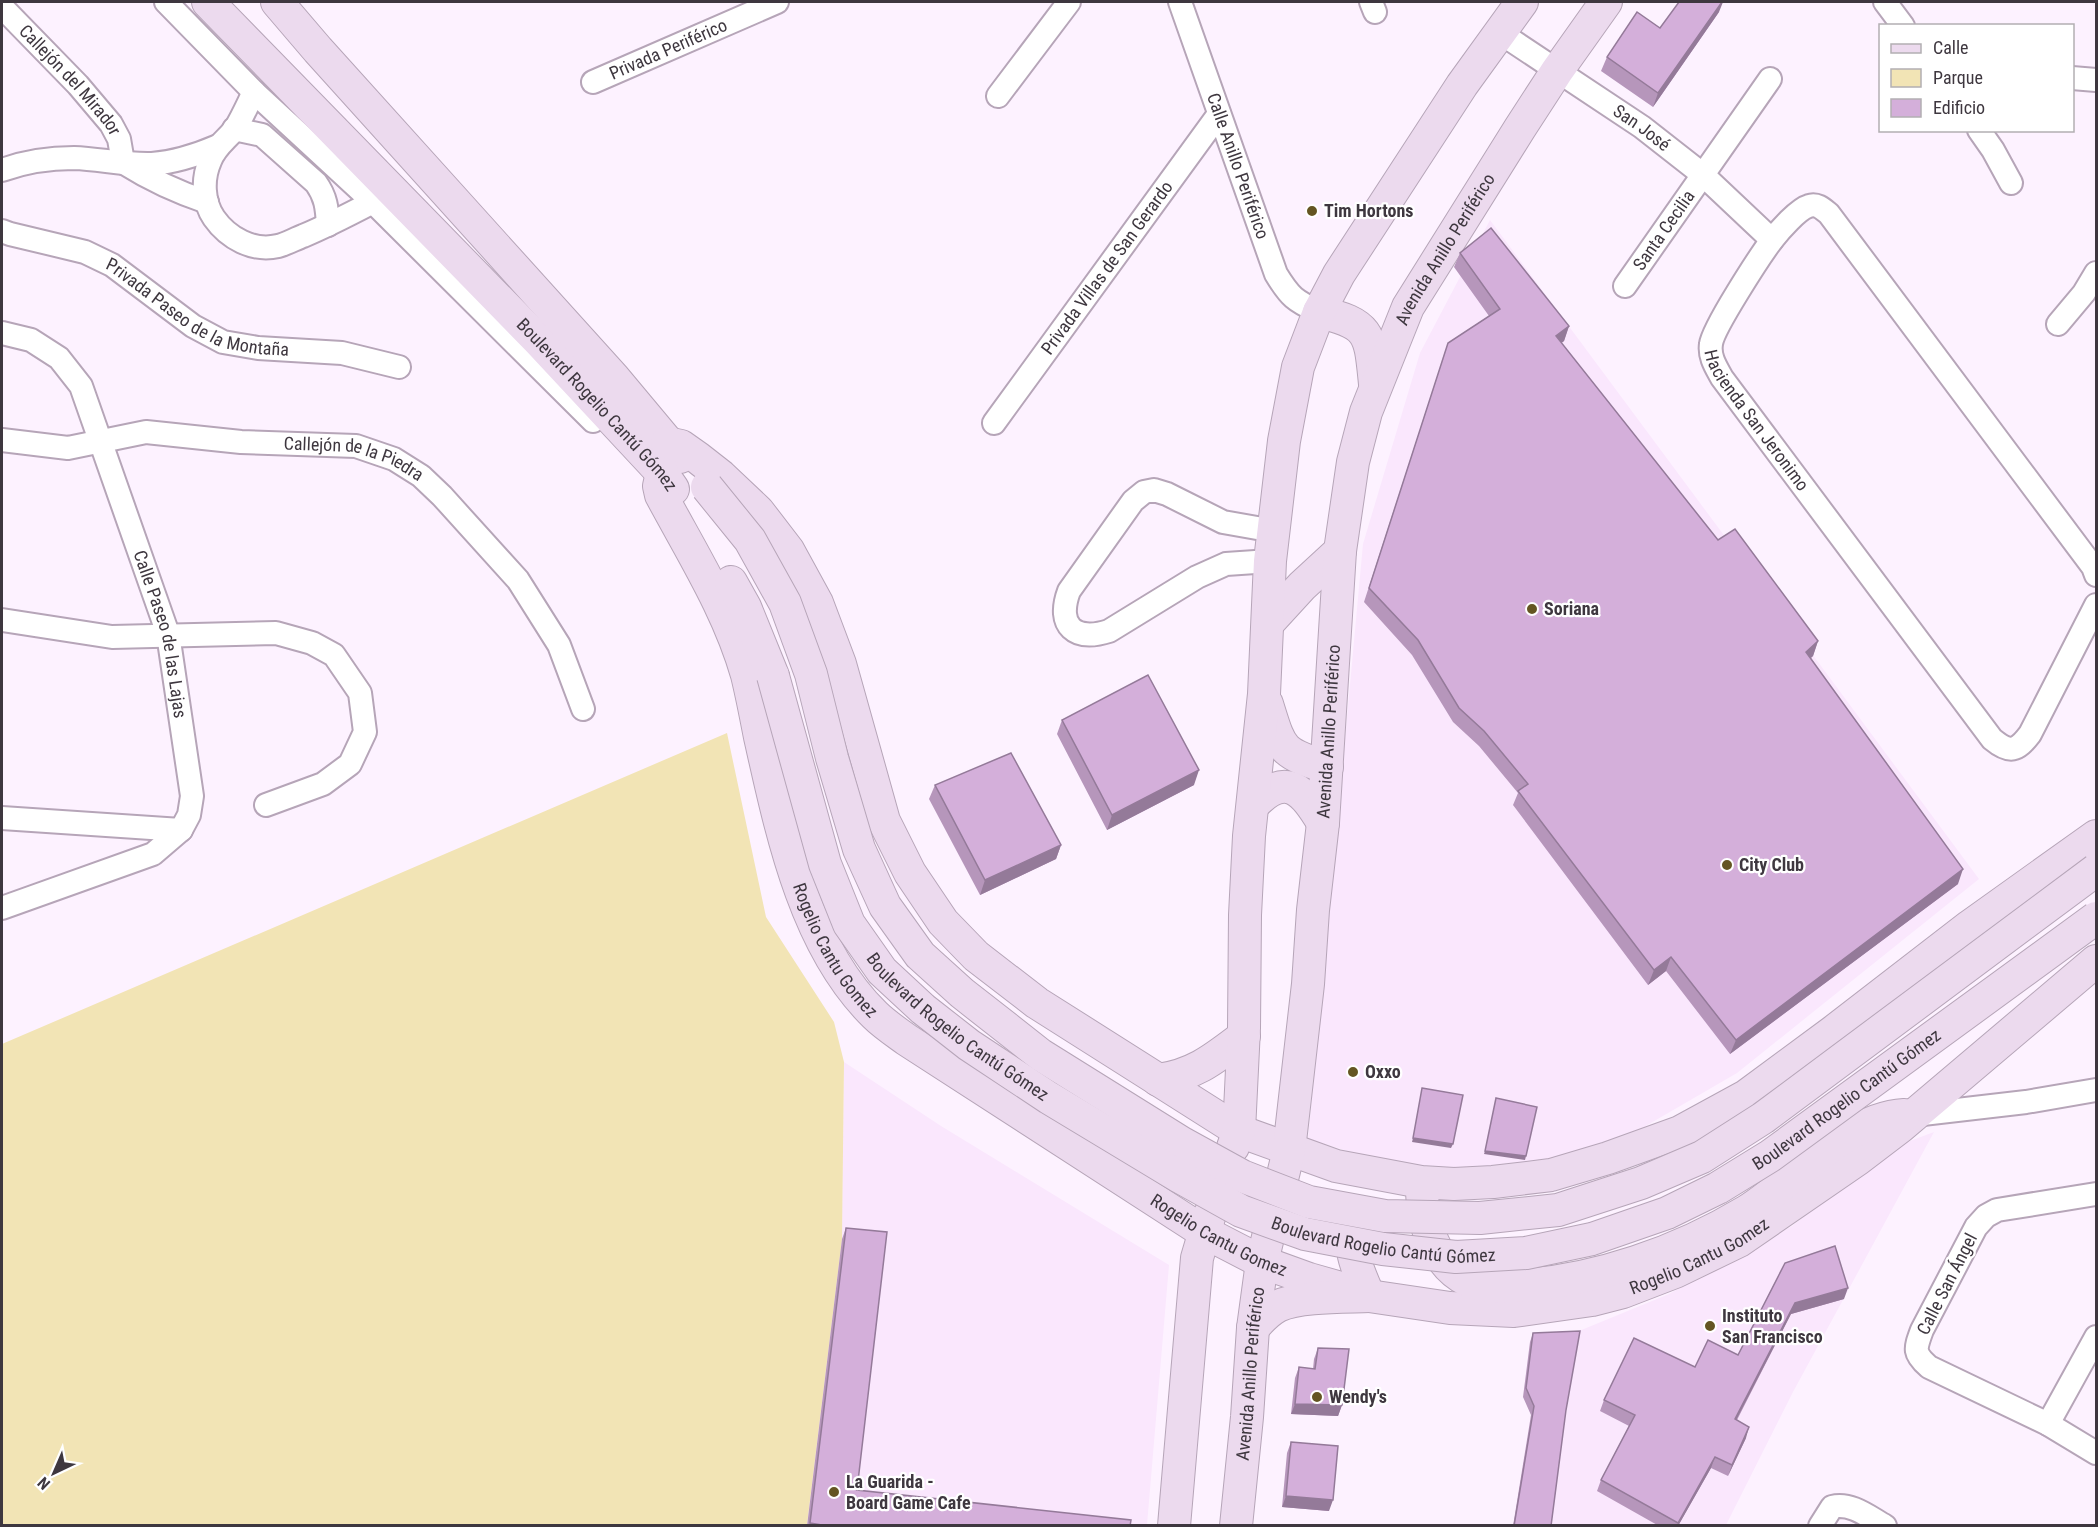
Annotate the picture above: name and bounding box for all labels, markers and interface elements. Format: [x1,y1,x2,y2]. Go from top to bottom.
street label: Privada Periférico [606,14,730,84]
street label: Callejón del Mirador [15,20,126,139]
legend [1879,24,2074,132]
text: Calle [1933,37,1969,58]
text: Parque [1933,67,1983,88]
street label: Calle Anillo Periférico [1203,90,1274,242]
text: Edificio [1933,97,1985,118]
street label: San José [1610,100,1675,155]
street label: Avenida Anillo Periférico [1391,169,1499,328]
street label: Privada Villas de San Gerardo [1036,177,1177,358]
street label: Santa Cecilia [1628,186,1699,274]
place label: Tim Hortons [1324,200,1413,221]
marker: Tim Hortons [1305,204,1319,218]
street label: Privada Paseo de la Montaña [103,253,290,360]
street label: Boulevard Rogelio Cantú Gómez [513,314,682,495]
street label: Hacienda San Jeronimo [1700,347,1814,495]
street label: Callejón de la Piedra [283,432,428,485]
street label: Calle Paseo de las Lajas [129,547,191,719]
place label: Soriana [1544,598,1599,619]
marker: Soriana [1525,602,1539,616]
street label: Avenida Anillo Periférico [1312,644,1344,819]
place label: City Club [1739,854,1804,875]
marker: City Club [1720,858,1734,872]
street label: Rogelio Cantu Gomez [789,880,882,1022]
street label: Boulevard Rogelio Cantú Gómez [862,948,1053,1105]
street label: Boulevard Rogelio Cantú Gómez [1748,1024,1945,1174]
place label: Oxxo [1365,1061,1401,1082]
marker: Oxxo [1346,1065,1360,1079]
street label: Rogelio Cantu Gomez [1147,1189,1290,1280]
street label: Boulevard Rogelio Cantú Gómez [1269,1212,1496,1267]
street label: Rogelio Cantu Gomez [1626,1213,1773,1298]
street label: Calle San Ángel [1912,1230,1981,1338]
street label: Avenida Anillo Periférico [1232,1286,1268,1461]
place label: Instituto San Francisco [1722,1305,1823,1347]
marker: Instituto San Francisco [1703,1319,1717,1333]
place label: Wendy's [1329,1386,1387,1407]
marker: Wendy's [1310,1390,1324,1404]
north arrow [24,1443,84,1503]
place label: La Guarida - Board Game Cafe [846,1471,971,1513]
text: N [34,1473,54,1494]
marker: La Guarida - Board Game Cafe [827,1485,841,1499]

